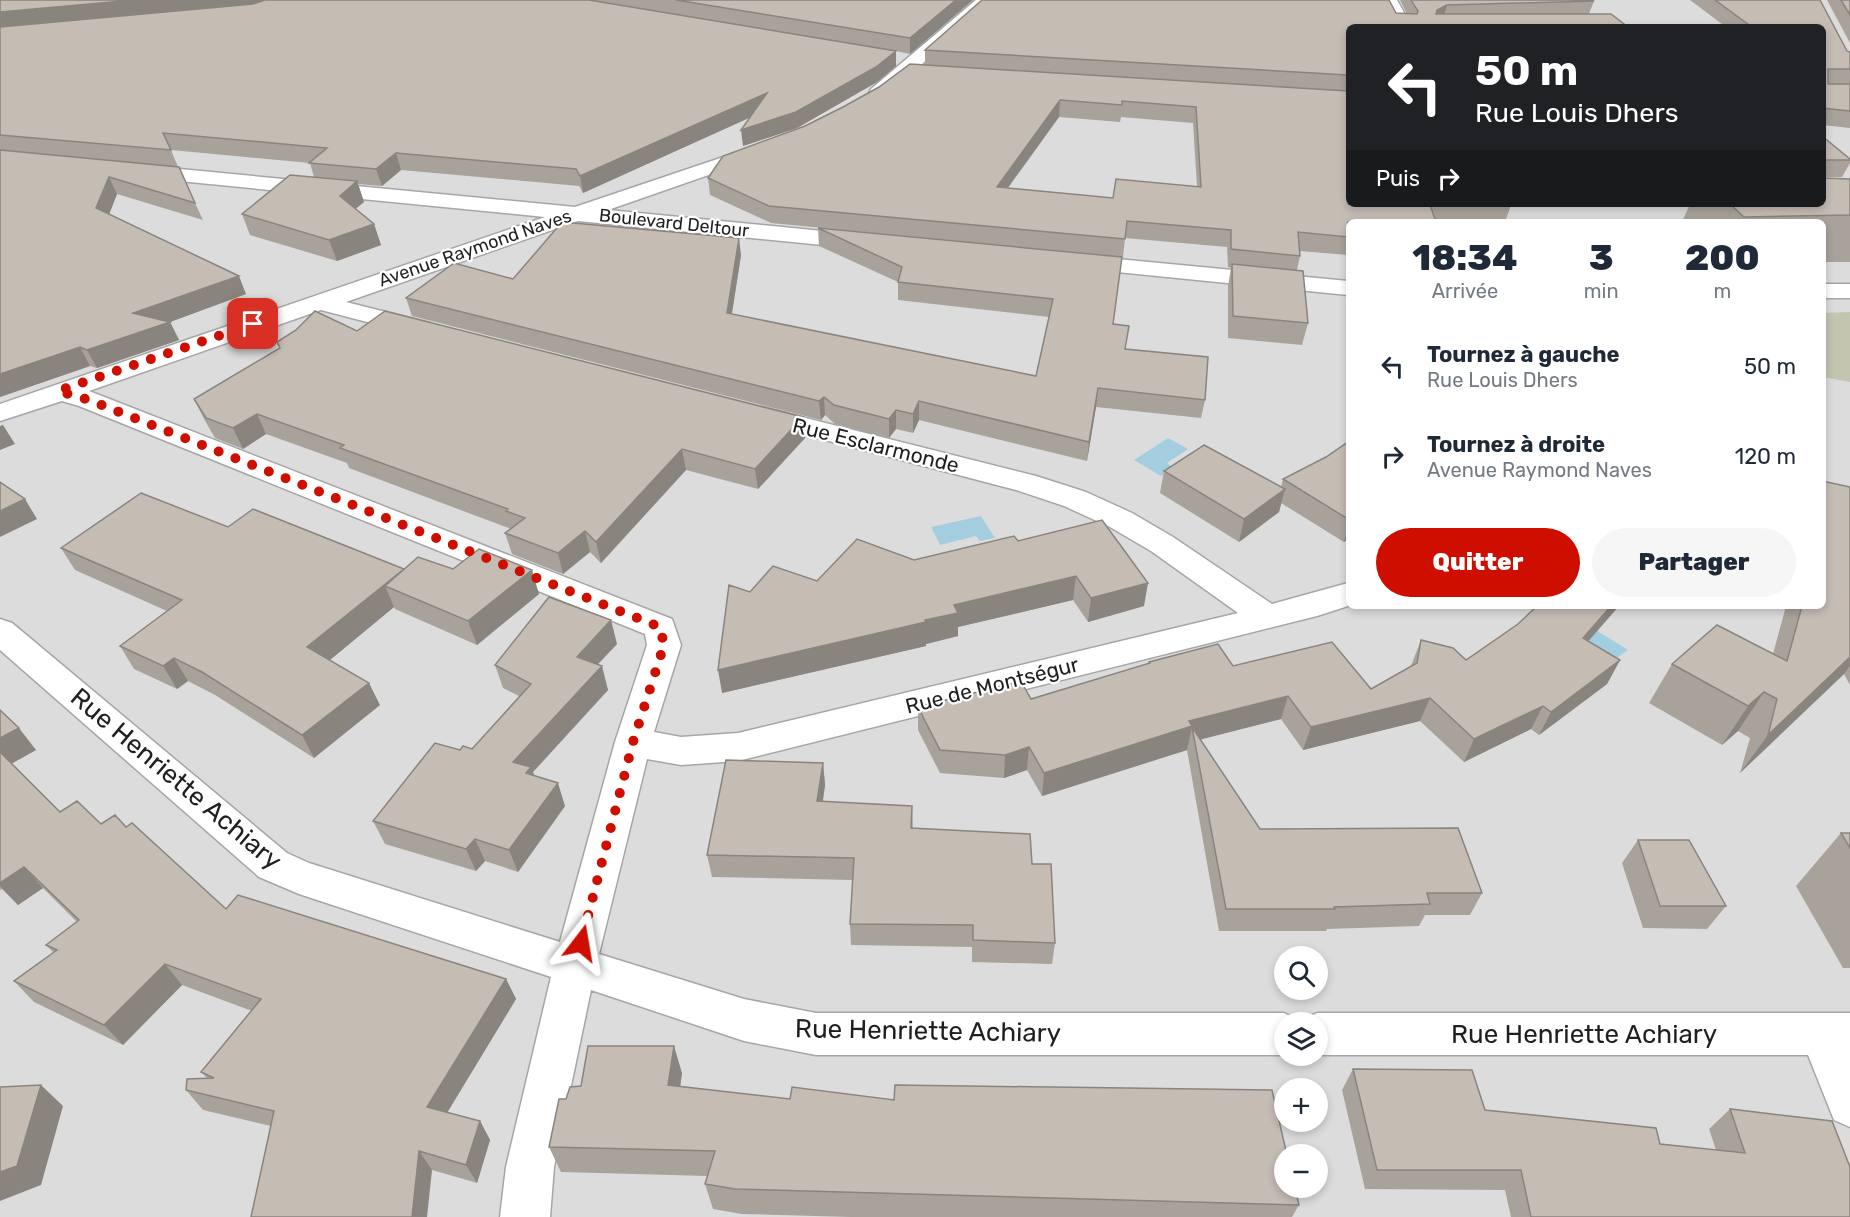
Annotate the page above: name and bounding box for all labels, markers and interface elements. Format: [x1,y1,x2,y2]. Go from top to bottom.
text: 50 m [1475,46,1578,96]
icon: left [1376,48,1454,126]
text: Rue Louis Dhers [1475,97,1678,129]
icon: right [1432,162,1465,195]
text: Puis [1376,165,1420,192]
street label: Boulevard Deltour [598,204,750,242]
street label: Avenue Raymond Naves [376,205,574,291]
text: 18:34 [1412,236,1518,279]
text: 3 [1589,236,1614,279]
text: 200 [1685,236,1760,279]
text: Arrivée [1432,279,1498,303]
text: min [1584,279,1619,303]
text: m [1713,279,1731,303]
pin [227,298,278,349]
icon: arrive [236,307,269,340]
text: Tournez à gauche [1427,341,1620,368]
icon: left [1376,350,1409,383]
text: 50 m [1744,353,1796,380]
text: Rue Louis Dhers [1427,368,1578,392]
street label: Rue Esclarmonde [790,412,962,478]
text: Tournez à droite [1427,431,1605,458]
icon: right [1376,440,1409,473]
text: 120 m [1735,443,1796,470]
text: Avenue Raymond Naves [1427,458,1652,482]
button: Quitter [1376,528,1580,597]
button: Partager [1592,528,1796,597]
street label: Rue de Montségur [903,651,1081,719]
street label: Rue Henriette Achiary [64,682,288,876]
position arrow [549,911,613,975]
map controls [1274,946,1328,1198]
button: search [1274,946,1328,1000]
button: layers [1274,1012,1328,1066]
street label: Rue Henriette Achiary [795,1013,1061,1049]
street label: Rue Henriette Achiary [1451,1019,1717,1050]
button: + [1274,1078,1328,1132]
button: − [1274,1144,1328,1198]

